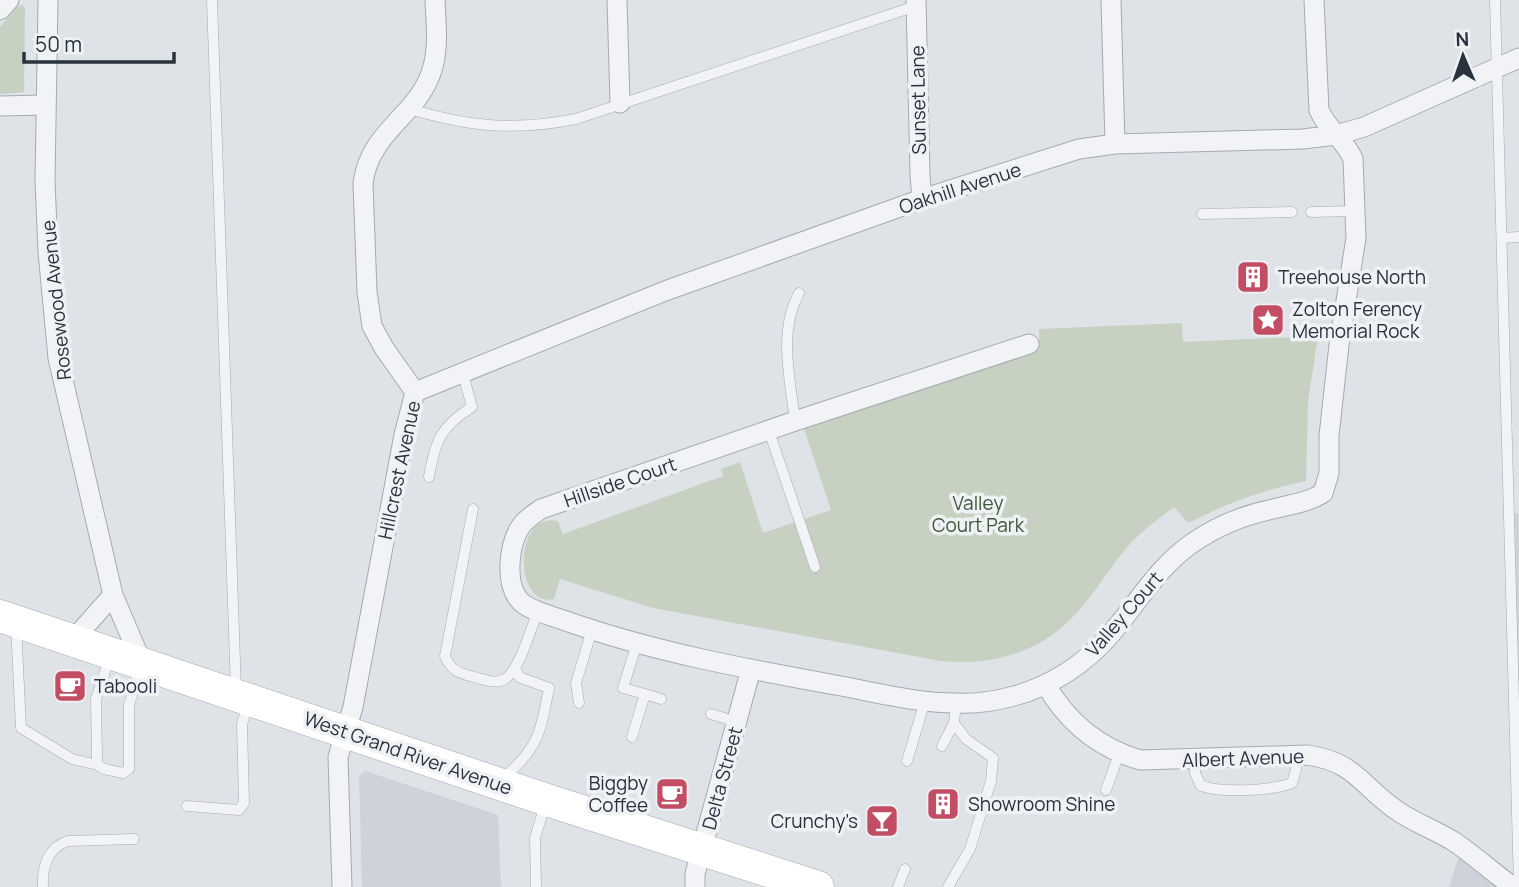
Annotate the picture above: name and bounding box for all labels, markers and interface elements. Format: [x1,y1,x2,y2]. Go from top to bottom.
scale bar [24,21,175,65]
north arrow [1428,21,1498,91]
text: N [1455,26,1470,52]
text: 50 m [35,30,82,58]
street label: Sunset Lane [904,45,932,155]
street label: Oakhill Avenue [896,156,1024,220]
street label: Rosewood Avenue [35,219,77,381]
building icon: Treehouse North [1234,258,1272,296]
place label: Treehouse North [1278,264,1426,290]
place label: Zolton Ferency Memorial Rock [1292,296,1422,344]
place icon: Zolton Ferency Memorial Rock [1249,301,1287,339]
street label: Hillcrest Avenue [372,398,426,542]
street label: Hillside Court [560,451,680,513]
park label: Valley Court Park [932,490,1025,538]
street label: Valley Court [1080,566,1168,662]
cafe icon: Tabooli [51,667,89,705]
place label: Tabooli [94,673,157,699]
street label: West Grand River Avenue [301,705,515,801]
street label: Delta Street [696,723,748,833]
street label: Albert Avenue [1182,743,1304,773]
place label: Biggby Coffee [589,770,648,818]
cafe icon: Biggby Coffee [653,775,691,813]
building icon: Showroom Shine [924,785,962,823]
place label: Showroom Shine [968,791,1115,817]
bar icon: Crunchy's [863,802,901,840]
place label: Crunchy's [771,808,858,834]

